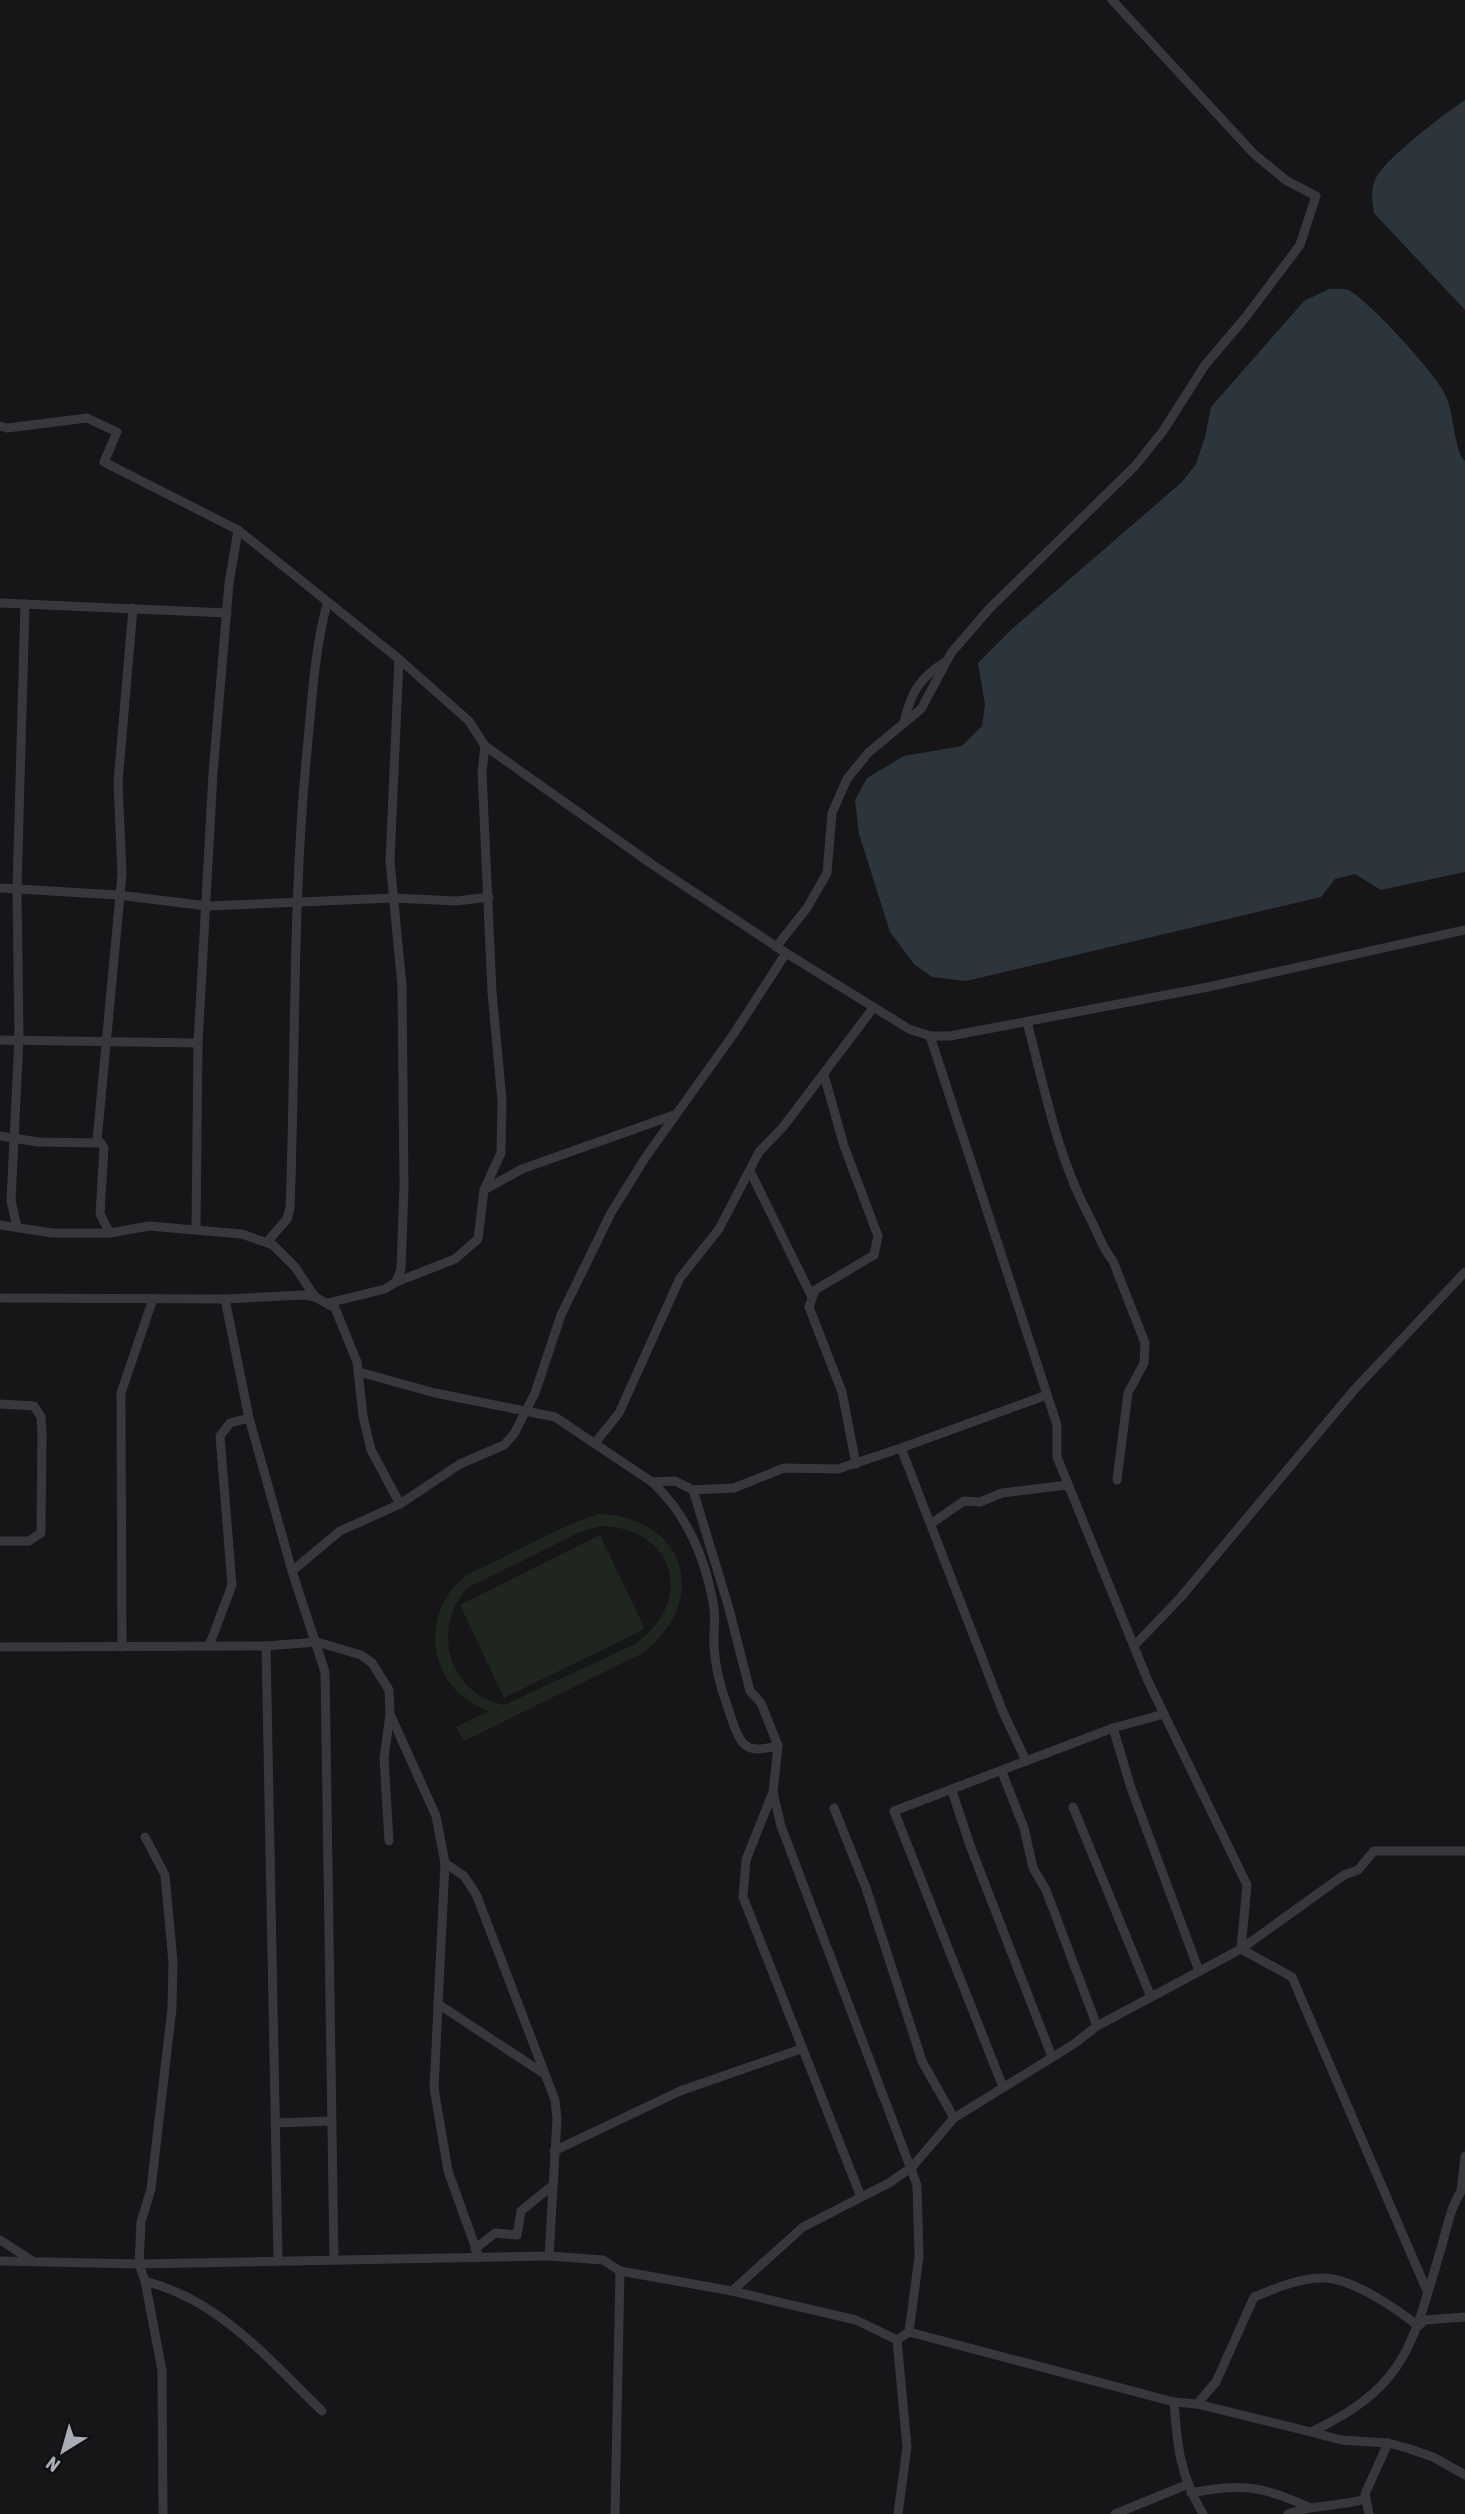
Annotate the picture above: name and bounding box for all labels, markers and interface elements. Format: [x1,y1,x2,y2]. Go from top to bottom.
north arrow [28,2416,98,2486]
text: N [42,2452,64,2477]

